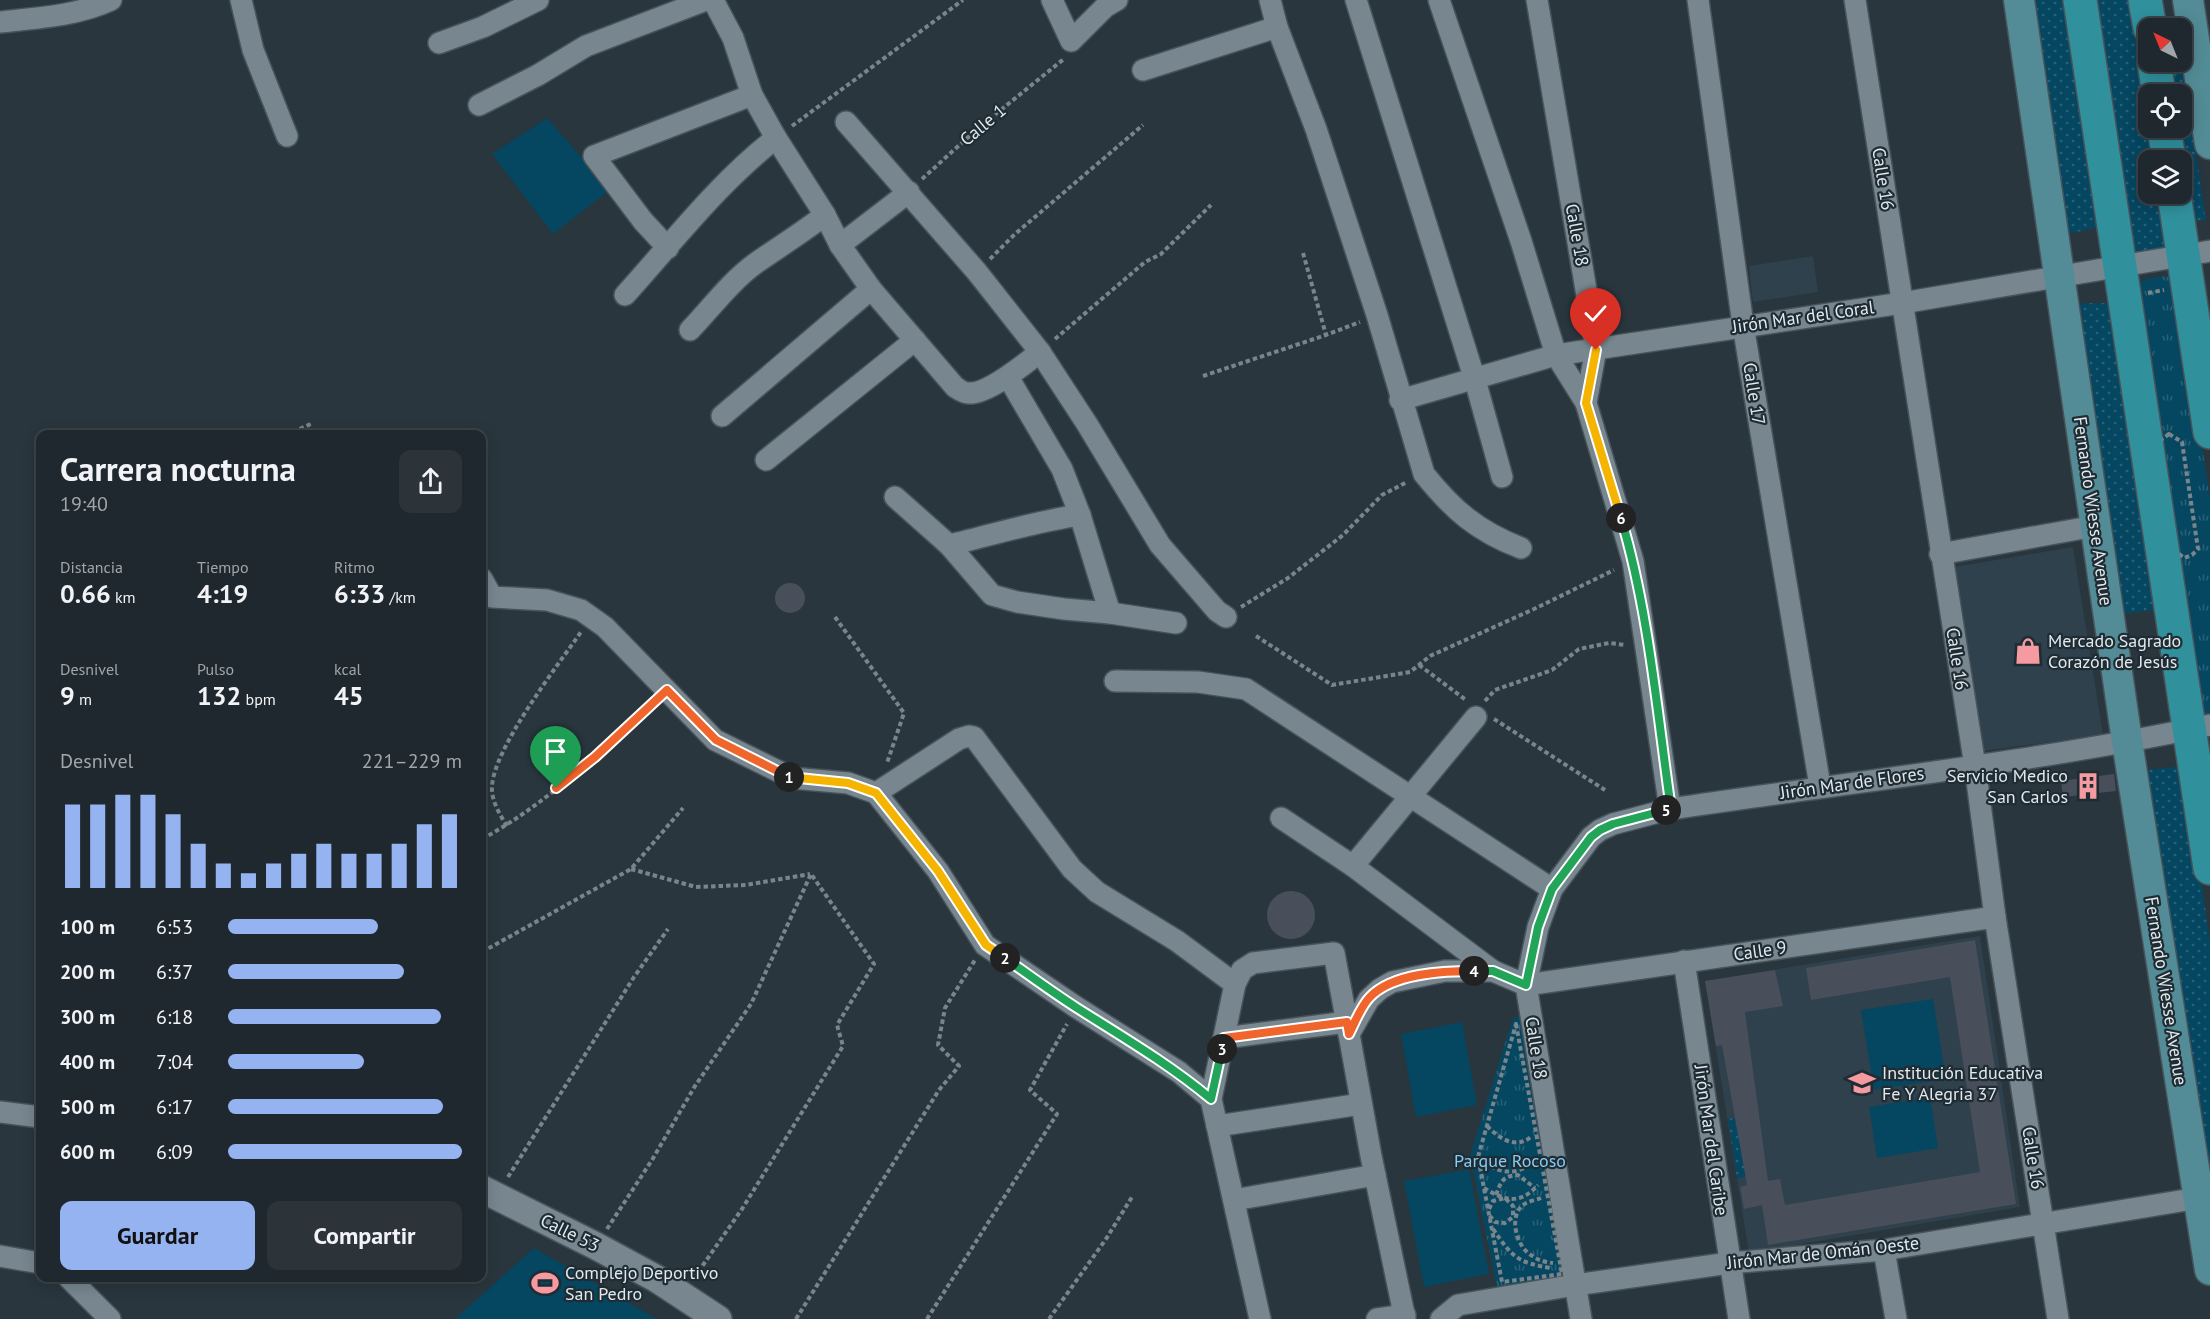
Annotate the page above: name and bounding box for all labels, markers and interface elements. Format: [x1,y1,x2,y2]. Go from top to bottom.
north arrow [2138,18,2192,72]
map controls [2138,18,2192,204]
button: locate [2138,84,2192,138]
street label: Calle 1 [955,99,1010,151]
street label: Calle 16 [1867,146,1900,212]
button: layers [2138,150,2192,204]
street label: Calle 18 [1561,202,1594,268]
pin [1570,288,1621,350]
street label: Jirón Mar del Coral [1729,295,1876,338]
icon: check [1579,297,1612,330]
street label: Calle 17 [1738,361,1771,427]
street label: Fernando Wiesse Avenue [2069,415,2118,607]
text: Carrera nocturna [60,447,296,490]
button: share [399,450,462,513]
text: 19:40 [60,491,108,517]
pin: 6 [1606,503,1636,533]
text: 6 [1616,508,1626,528]
text: Distancia [60,557,123,577]
text: Tiempo [197,557,249,577]
text: Ritmo [334,557,375,577]
text: 0.66 [60,577,111,610]
text: 4:19 [197,577,248,610]
text: 6:33 [334,577,385,610]
text: km [111,587,136,607]
text: /km [385,587,416,607]
street label: Calle 16 [1941,626,1974,692]
place label: Mercado Sagrado Corazón de Jesús [2048,629,2181,673]
shop icon: Mercado Sagrado Corazón de Jesús [2013,636,2043,666]
text: Desnivel [60,659,119,679]
text: Pulso [197,659,234,679]
text: kcal [334,659,361,679]
text: 9 [60,679,75,712]
text: 132 [197,679,241,712]
text: 45 [334,679,363,712]
text: m [75,689,92,709]
text: bpm [241,689,276,709]
pin [530,726,581,788]
icon: arrive [539,735,572,768]
text: Desnivel [60,748,133,774]
text: 221–229 m [362,748,462,774]
street label: Jirón Mar de Flores [1777,761,1925,804]
pin: 1 [774,762,804,792]
place label: Servicio Medico San Carlos [1947,764,2068,808]
text: 1 [784,767,794,787]
building icon: Servicio Medico San Carlos [2073,771,2103,801]
pin: 5 [1651,795,1681,825]
text: 5 [1661,800,1671,820]
street label: Fernando Wiesse Avenue [2140,895,2193,1087]
text: 100 m [60,914,115,940]
text: 6:53 [156,914,193,940]
street label: Calle 9 [1732,935,1788,966]
pin: 2 [990,943,1020,973]
text: 2 [1000,948,1010,968]
pin: 4 [1459,956,1489,986]
text: 200 m [60,959,115,985]
text: 6:37 [156,959,193,985]
text: 4 [1469,961,1479,981]
text: 300 m [60,1004,115,1030]
text: 6:18 [156,1004,193,1030]
street label: Calle 18 [1520,1015,1553,1081]
pin: 3 [1207,1034,1237,1064]
text: 3 [1217,1039,1227,1059]
text: 400 m [60,1049,115,1075]
text: 7:04 [156,1049,193,1075]
place label: Institución Educativa Fe Y Alegria 37 [1882,1061,2043,1105]
street label: Jirón Mar del Caribe [1689,1062,1733,1217]
school or university icon: Institución Educativa Fe Y Alegria 37 [1847,1068,1877,1098]
text: 500 m [60,1094,115,1120]
text: 6:17 [156,1094,193,1120]
street label: Calle 16 [2017,1125,2050,1191]
text: 600 m [60,1139,115,1165]
text: 6:09 [156,1139,193,1165]
park label: Parque Rocoso [1454,1149,1566,1172]
button: Guardar [60,1201,255,1270]
button: Compartir [267,1201,462,1270]
street label: Calle 53 [537,1208,604,1257]
street label: Jirón Mar de Omán Oeste [1725,1231,1920,1274]
place label: Complejo Deportivo San Pedro [565,1261,718,1305]
sports icon: Complejo Deportivo San Pedro [530,1268,560,1298]

